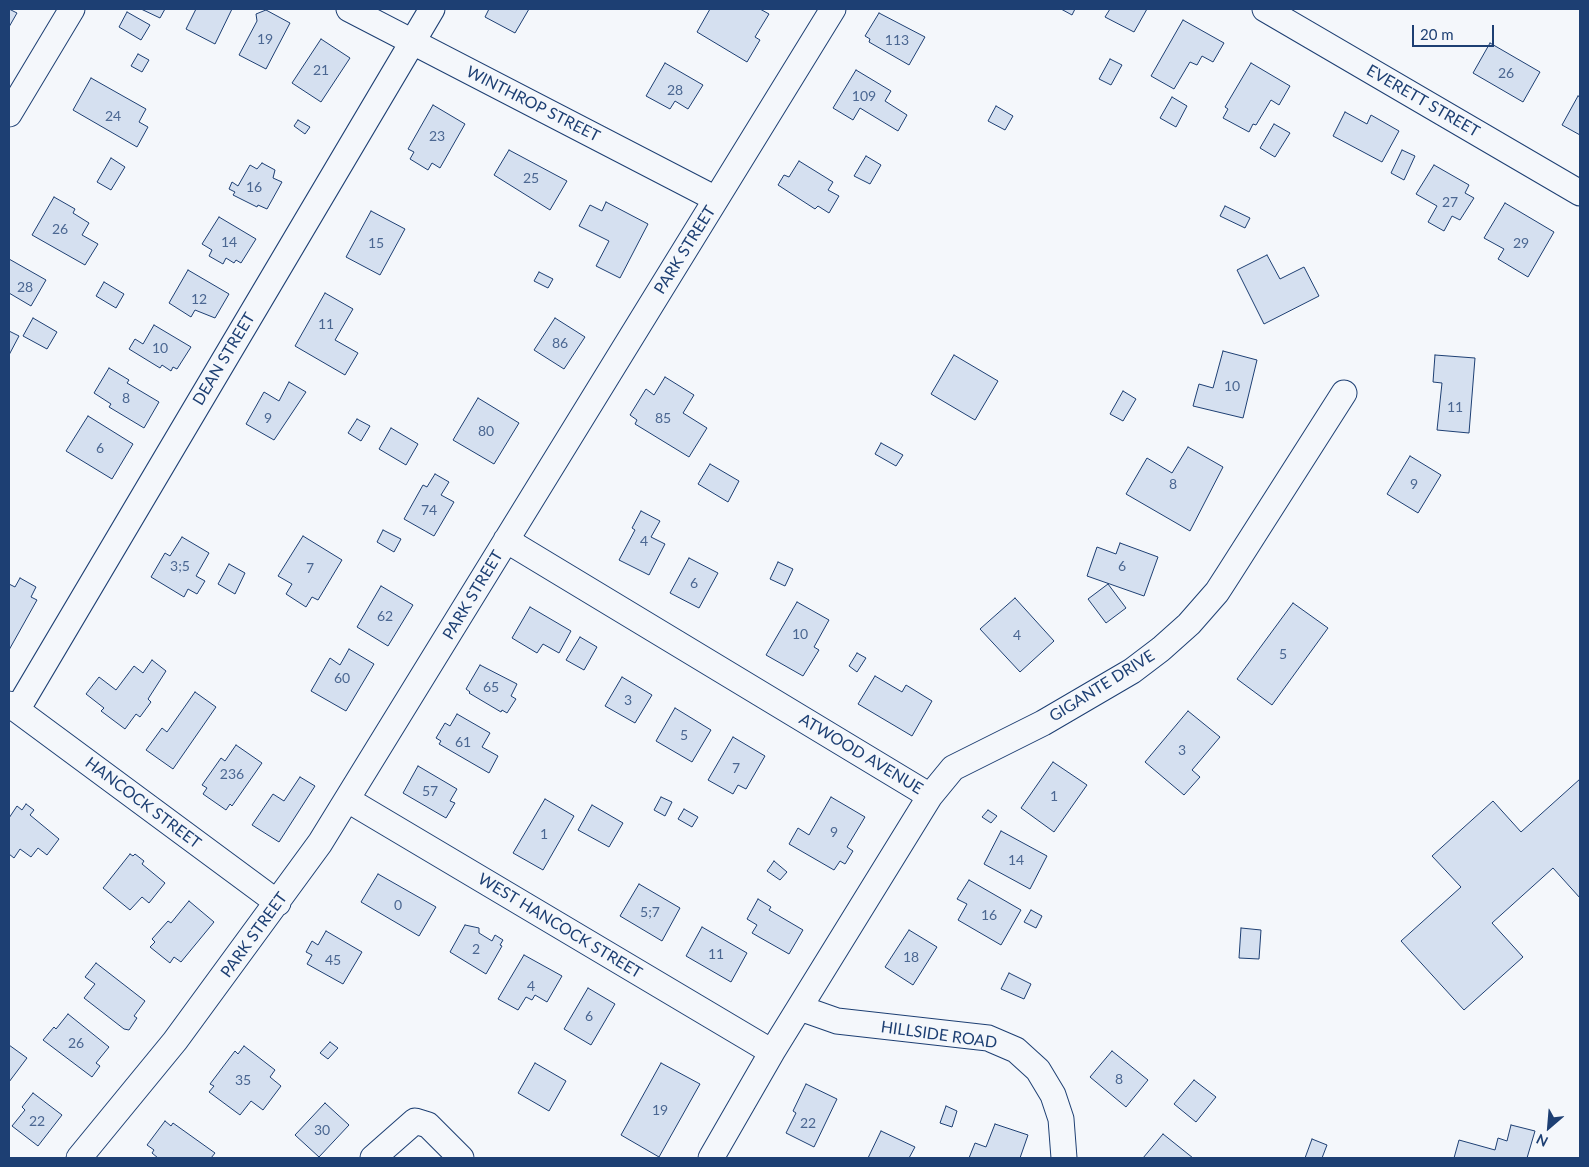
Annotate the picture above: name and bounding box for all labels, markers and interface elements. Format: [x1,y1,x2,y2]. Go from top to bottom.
scale bar [1414,15,1496,47]
text: 20 m [1420,25,1454,43]
house number: 19 [257,31,273,47]
house number: 113 [885,32,909,48]
street label: EVERETT STREET [1363,61,1483,141]
house number: 21 [313,62,329,78]
street label: WINTHROP STREET [463,62,603,146]
house number: 26 [1498,65,1514,81]
house number: 28 [667,82,683,98]
house number: 109 [852,88,876,104]
house number: 24 [105,108,121,124]
house number: 23 [429,128,445,144]
house number: 25 [523,170,539,186]
house number: 16 [246,179,262,195]
house number: 27 [1442,194,1458,210]
street label: PARK STREET [650,202,720,298]
house number: 26 [52,221,68,237]
house number: 14 [221,234,237,250]
house number: 15 [368,235,384,251]
house number: 29 [1513,235,1529,251]
house number: 28 [17,279,33,295]
house number: 12 [191,291,207,307]
street label: DEAN STREET [189,309,259,409]
house number: 11 [318,316,334,332]
house number: 86 [552,335,568,351]
house number: 10 [152,340,168,356]
house number: 10 [1224,378,1240,394]
house number: 8 [122,390,130,406]
house number: 11 [1447,399,1463,415]
house number: 9 [264,410,272,426]
house number: 85 [655,410,671,426]
house number: 80 [478,423,494,439]
house number: 6 [96,440,104,456]
house number: 8 [1169,476,1177,492]
house number: 9 [1410,476,1418,492]
house number: 74 [421,502,437,518]
house number: 4 [640,533,648,549]
street label: PARK STREET [439,547,507,643]
house number: 3;5 [170,558,190,574]
house number: 6 [1118,558,1126,574]
house number: 7 [306,560,314,576]
house number: 6 [690,575,698,591]
house number: 62 [377,608,393,624]
house number: 10 [792,626,808,642]
house number: 4 [1013,627,1021,643]
street label: GIGANTE DRIVE [1046,646,1158,726]
house number: 5 [1279,646,1287,662]
house number: 60 [334,670,350,686]
house number: 65 [483,679,499,695]
house number: 3 [624,692,632,708]
street label: ATWOOD AVENUE [796,710,926,798]
house number: 5 [680,727,688,743]
house number: 61 [455,734,471,750]
house number: 3 [1178,742,1186,758]
street label: HANCOCK STREET [81,753,205,853]
house number: 7 [732,760,740,776]
house number: 236 [220,766,244,782]
house number: 57 [422,783,438,799]
house number: 1 [1050,788,1058,804]
house number: 9 [830,824,838,840]
house number: 1 [540,826,548,842]
house number: 14 [1008,852,1024,868]
street label: WEST HANCOCK STREET [474,869,646,983]
street label: PARK STREET [217,889,291,981]
house number: 0 [394,897,402,913]
house number: 5;7 [640,904,660,920]
house number: 16 [981,907,997,923]
house number: 2 [472,941,480,957]
house number: 11 [708,946,724,962]
house number: 18 [903,949,919,965]
house number: 45 [325,952,341,968]
house number: 4 [527,978,535,994]
house number: 6 [585,1008,593,1024]
street label: HILLSIDE ROAD [880,1017,998,1053]
house number: 26 [68,1035,84,1051]
house number: 8 [1115,1071,1123,1087]
house number: 35 [235,1072,251,1088]
house number: 19 [652,1102,668,1118]
north arrow [1524,1102,1574,1152]
house number: 22 [29,1113,45,1129]
house number: 22 [800,1115,816,1131]
house number: 30 [314,1122,330,1138]
text: N [1533,1131,1551,1151]

